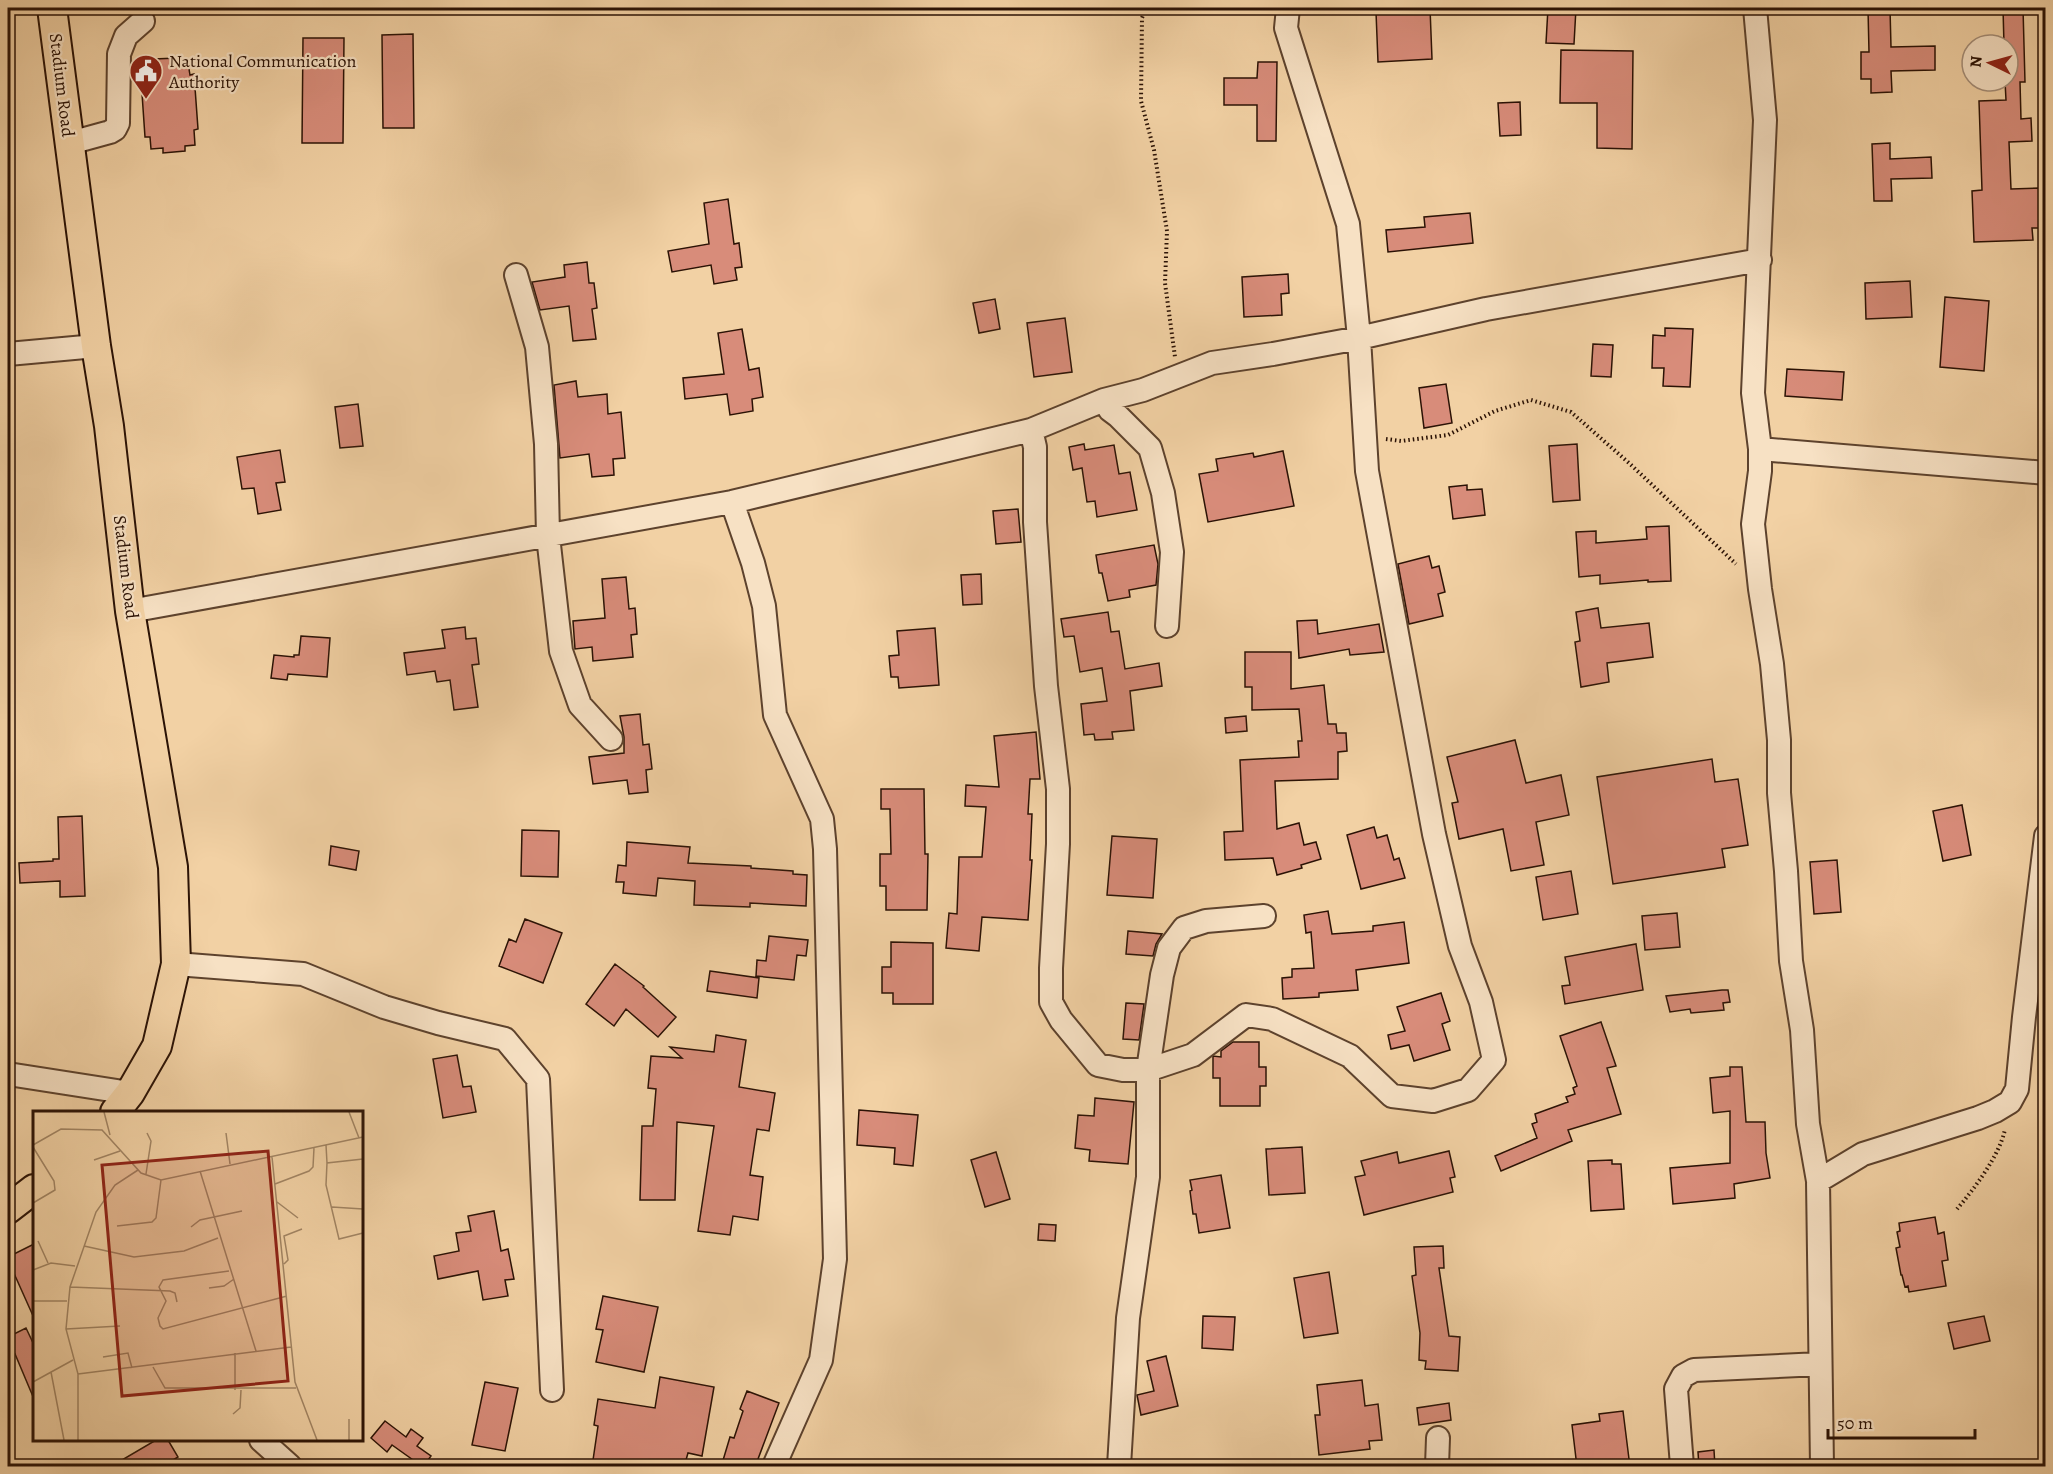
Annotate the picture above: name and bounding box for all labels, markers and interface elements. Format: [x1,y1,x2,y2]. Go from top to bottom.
street label: Stadium Road [44,32,80,139]
north arrow [1960,33,2020,93]
place label: National Communication Authority [168,49,356,94]
public building icon: National Communication Authority [128,53,164,100]
text: N [1965,55,1988,69]
street label: Stadium Road [108,514,144,621]
inset map [33,1111,363,1441]
scale bar [1828,1402,1975,1440]
text: 50 m [1837,1411,1873,1435]

